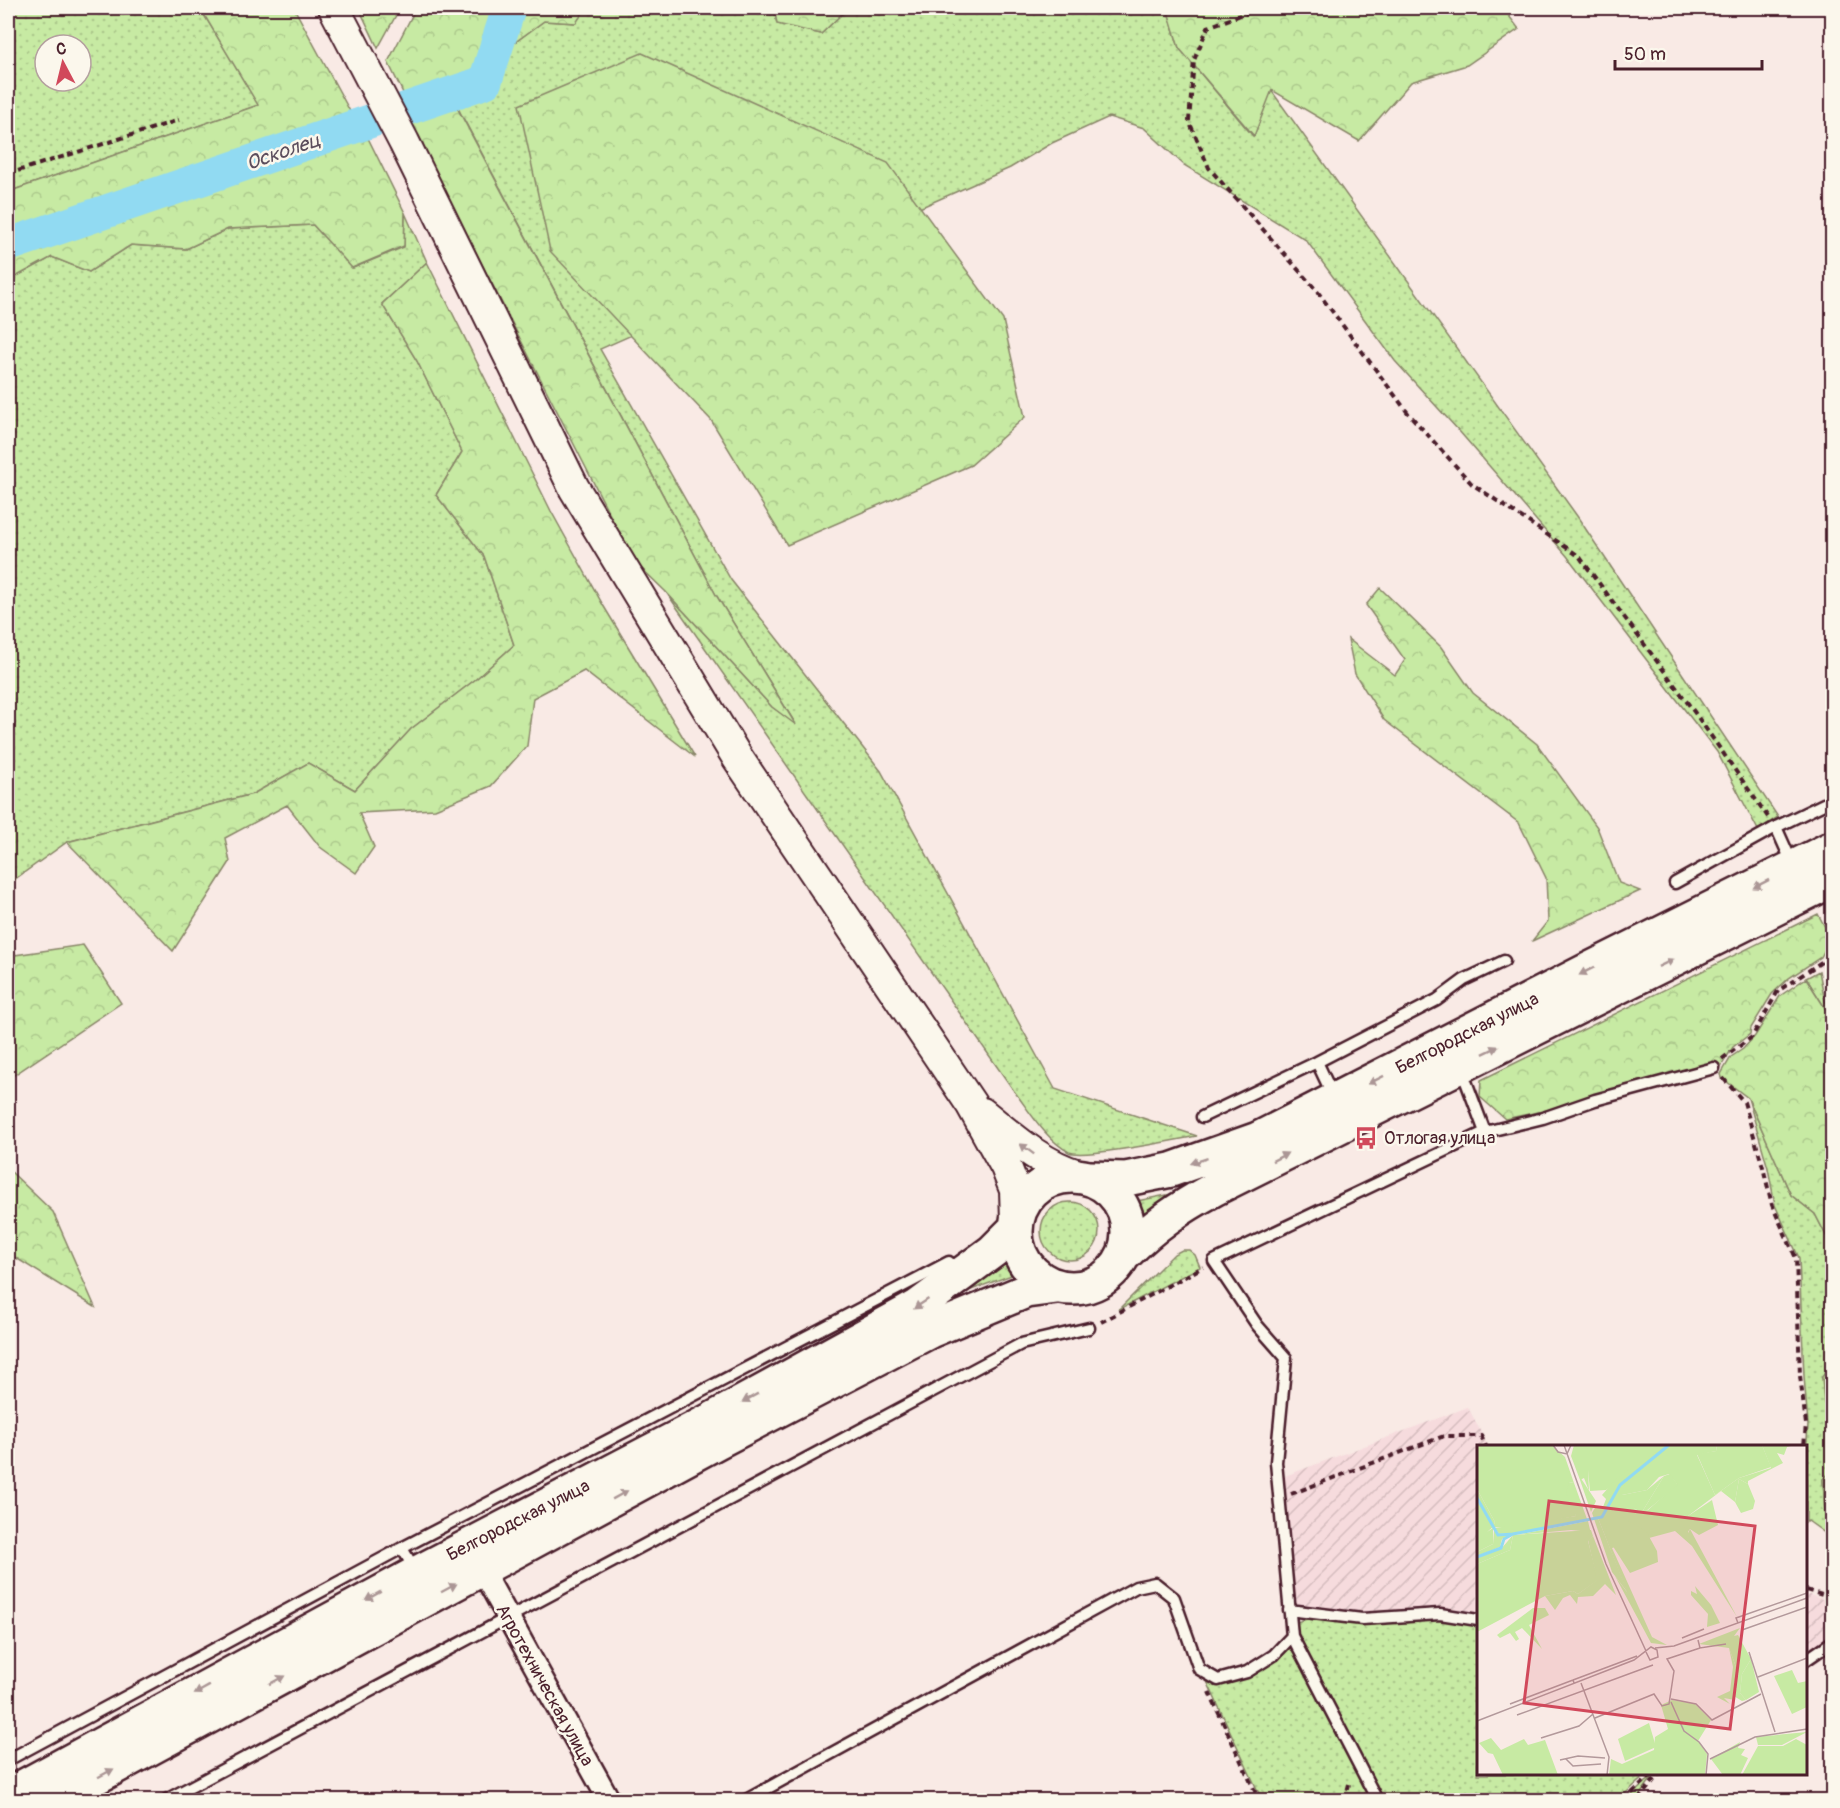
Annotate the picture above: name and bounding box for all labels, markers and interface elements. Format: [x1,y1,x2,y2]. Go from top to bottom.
north arrow [33,33,93,93]
scale bar [1615,33,1762,71]
text: С [55,39,68,60]
text: 50 m [1624,43,1666,66]
water label: Осколец [243,127,324,176]
one-way arrow [1753,879,1770,888]
one-way arrow [1658,958,1675,968]
one-way arrow [1578,966,1595,976]
street label: Белгородская улица [1392,987,1543,1080]
one-way arrow [1483,1045,1500,1055]
one-way arrow [1368,1075,1385,1084]
bus stop icon: Отлогая улица [1353,1125,1379,1151]
place label: Отлогая улица [1384,1127,1495,1150]
one-way arrow [1019,1143,1034,1155]
one-way arrow [1272,1152,1289,1162]
one-way arrow [1190,1157,1208,1166]
one-way arrow [913,1298,929,1309]
one-way arrow [741,1393,758,1403]
inset map [1477,1445,1807,1775]
street label: Белгородская улица [443,1474,594,1567]
one-way arrow [612,1490,629,1500]
one-way arrow [441,1583,458,1593]
one-way arrow [365,1591,382,1601]
street label: Агротехническая улица [490,1600,599,1770]
one-way arrow [269,1675,286,1685]
one-way arrow [193,1685,210,1695]
one-way arrow [97,1768,114,1778]

